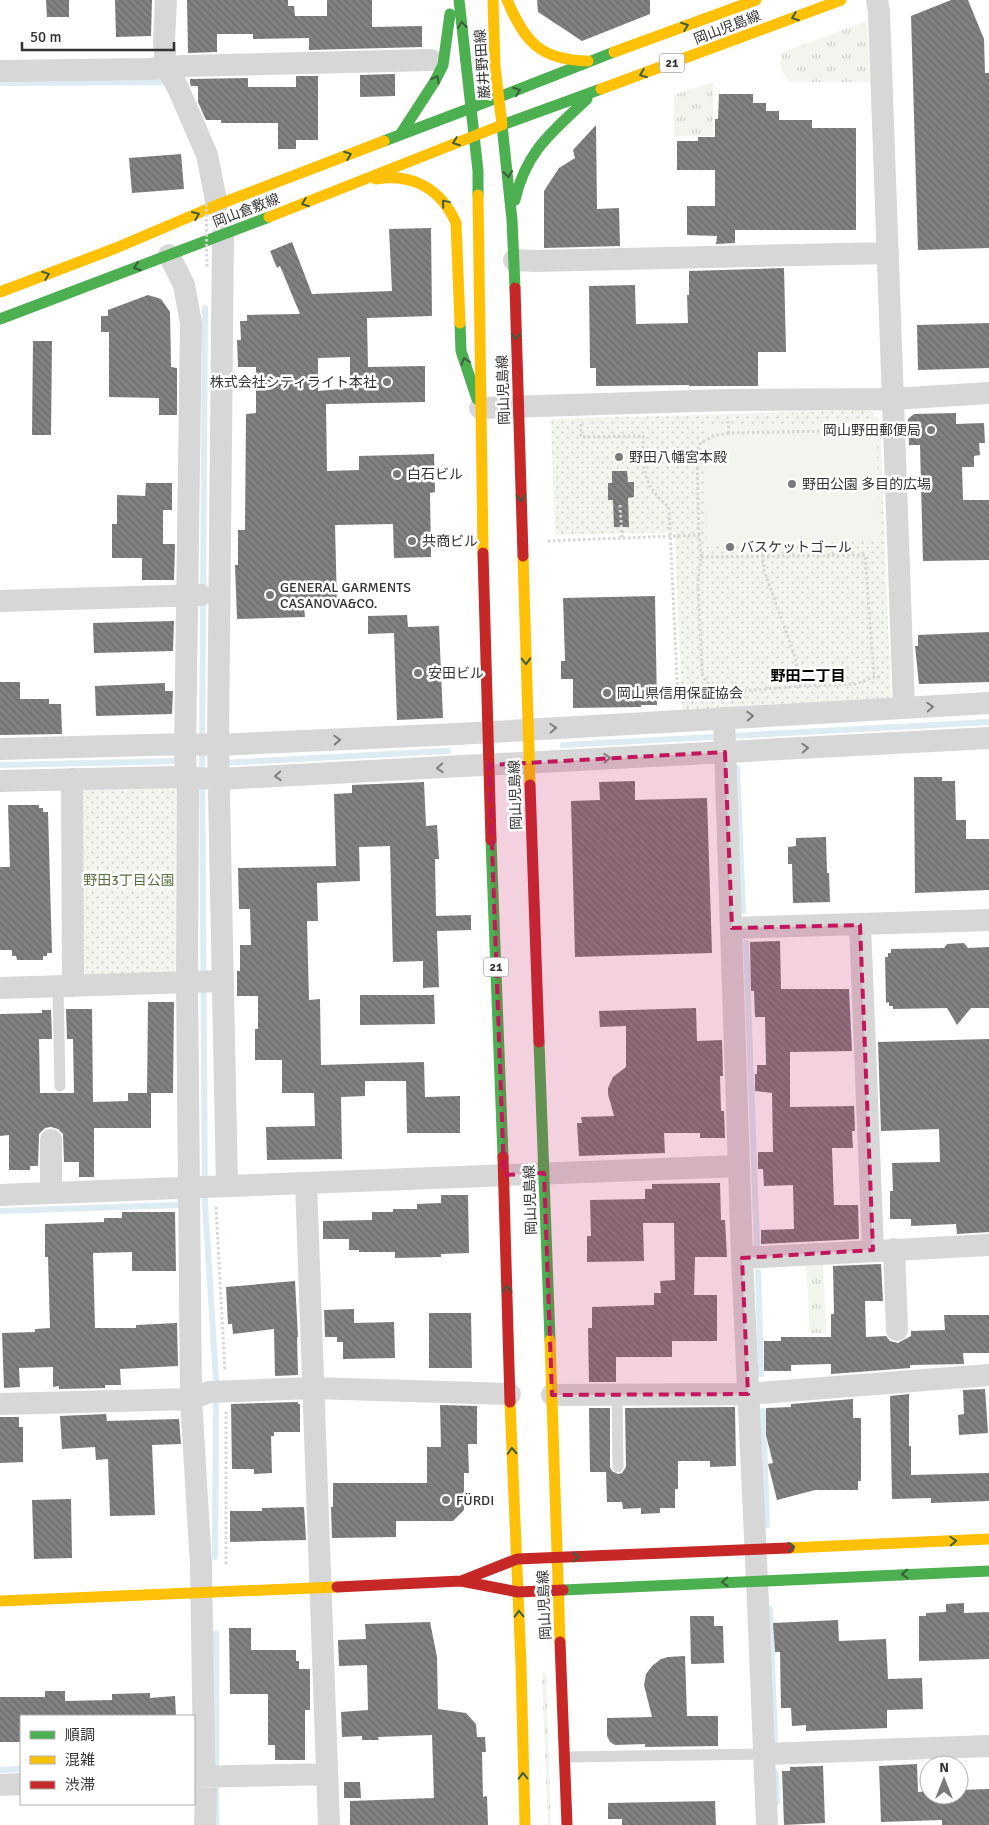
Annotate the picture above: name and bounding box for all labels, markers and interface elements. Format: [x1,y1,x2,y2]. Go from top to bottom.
street label: 岡山児島線 [691,7,763,48]
one-way arrow [791,11,800,21]
scale bar [22,20,175,52]
one-way arrow [457,21,468,29]
one-way arrow [680,22,689,33]
text: 50 m [30,28,61,46]
street label: 巌井野田線 [472,28,493,99]
road number: 21 [660,54,684,72]
one-way arrow [639,68,648,78]
one-way arrow [430,75,440,84]
one-way arrow [512,87,521,97]
one-way arrow [452,136,461,146]
one-way arrow [343,151,352,161]
one-way arrow [502,170,513,178]
street label: 岡山倉敷線 [210,190,282,231]
one-way arrow [302,197,310,207]
one-way arrow [442,199,451,208]
one-way arrow [191,210,200,221]
one-way arrow [134,261,142,271]
one-way arrow [41,271,49,281]
one-way arrow [511,332,521,340]
street label: 岡山児島線 [494,355,513,425]
one-way arrow [460,358,470,366]
place label: 株式会社シティライト本社 [210,374,377,391]
marker: 株式会社シティライト本社 [381,376,393,388]
place label: 岡山野田郵便局 [823,422,921,439]
marker: 岡山野田郵便局 [925,424,937,436]
place label: 野田八幡宮本殿 [629,449,727,466]
marker: 野田八幡宮本殿 [613,451,625,463]
place label: 白石ビル [407,466,463,483]
marker: 白石ビル [391,468,403,480]
place label: 野田公園 多目的広場 [802,476,931,493]
marker: 野田公園 多目的広場 [786,478,798,490]
one-way arrow [516,494,526,502]
place label: 共商ビル [422,533,478,550]
marker: 共商ビル [406,535,418,547]
place label: バスケットゴール [740,539,852,556]
marker: バスケットゴール [724,541,736,553]
place label: GENERAL GARMENTS CASANOVA&CO. [280,579,411,612]
marker: GENERAL GARMENTS CASANOVA&CO. [264,589,276,601]
one-way arrow [520,657,531,665]
place label: 安田ビル [428,665,484,682]
marker: 安田ビル [412,667,424,679]
district label: 野田二丁目 [770,667,846,685]
place label: 岡山県信用保証協会 [617,685,743,702]
marker: 岡山県信用保証協会 [601,687,613,699]
one-way arrow [926,701,934,712]
one-way arrow [746,711,754,722]
one-way arrow [549,723,557,734]
one-way arrow [333,734,341,745]
one-way arrow [801,742,809,753]
one-way arrow [604,753,612,764]
street label: 岡山児島線 [506,760,525,830]
one-way arrow [436,763,444,774]
one-way arrow [274,771,282,782]
park label: 野田3丁目公園 [83,872,175,889]
road number: 21 [484,958,508,976]
street label: 岡山児島線 [521,1165,540,1235]
one-way arrow [502,1285,512,1292]
one-way arrow [507,1447,518,1455]
place label: FÜRDI [456,1492,494,1509]
marker: FÜRDI [440,1494,452,1506]
one-way arrow [949,1535,957,1546]
one-way arrow [787,1542,795,1553]
one-way arrow [572,1552,580,1562]
one-way arrow [901,1569,909,1579]
street label: 岡山児島線 [534,1570,555,1640]
one-way arrow [721,1576,729,1587]
one-way arrow [514,1610,525,1618]
legend [20,1715,195,1805]
text: 順調 [65,1726,95,1744]
text: 混雑 [65,1751,95,1769]
north arrow [919,1755,969,1805]
text: N [939,1759,949,1776]
one-way arrow [518,1772,529,1780]
text: 渋滞 [65,1776,95,1794]

